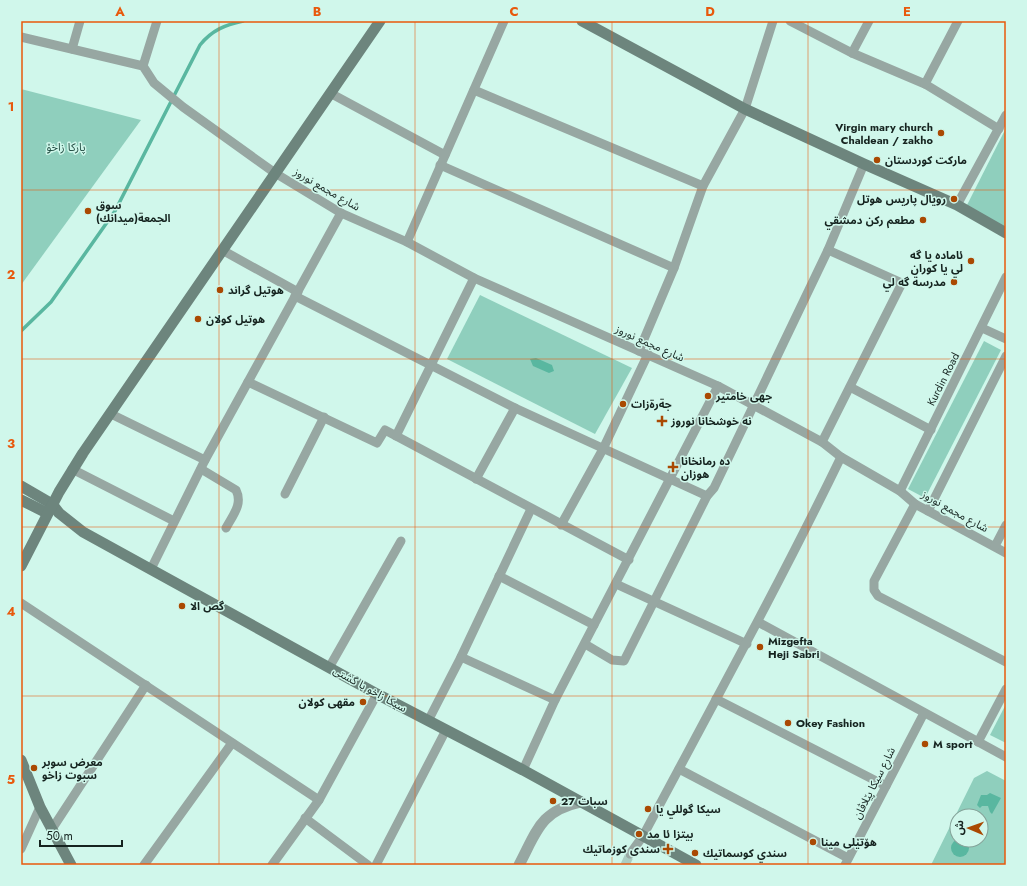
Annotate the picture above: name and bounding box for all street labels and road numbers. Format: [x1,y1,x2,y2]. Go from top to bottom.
street label: شارع مجمع نوروز [290,163,363,215]
street label: شارع مجمع نوروز [612,320,687,366]
street label: Kurdin Road [923,350,963,408]
street label: شارع مجمع نوروز [918,486,992,536]
street label: سیکا زاخو یا گشتى [330,662,410,716]
street label: شارع سيكا پێلاڤان [849,744,899,822]

